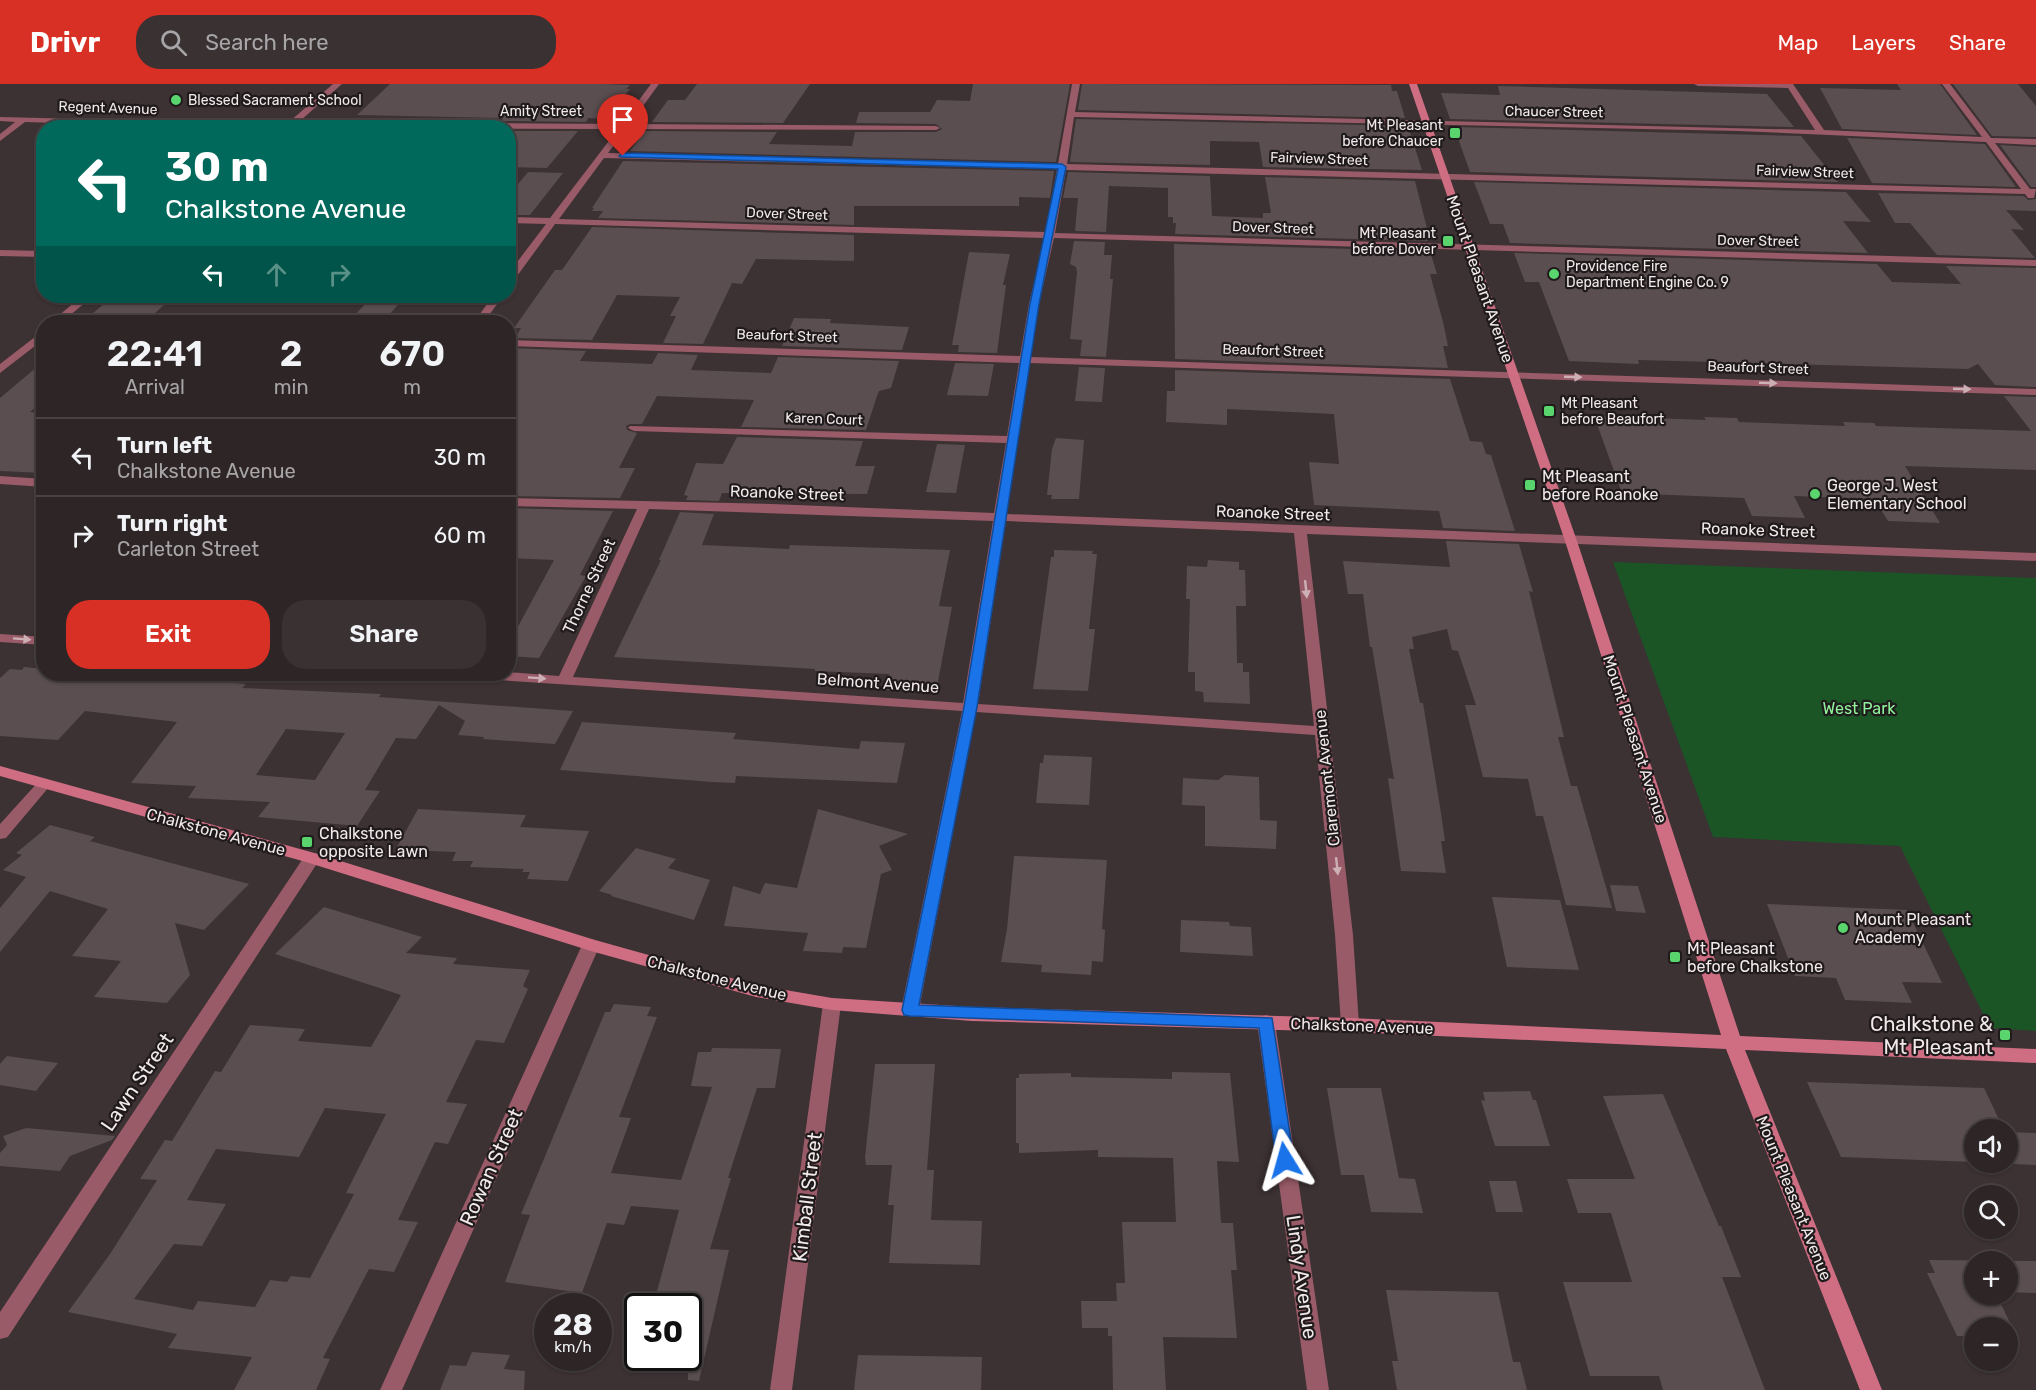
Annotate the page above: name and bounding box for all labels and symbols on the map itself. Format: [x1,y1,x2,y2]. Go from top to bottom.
place label: Blessed Sacrament School [188,92,362,109]
marker: Blessed Sacrament School [169,93,183,107]
pin [597,94,648,156]
street label: Regent Avenue [58,98,158,118]
street label: Amity Street [500,103,582,120]
street label: Chaucer Street [1505,103,1604,121]
place label: Mt Pleasant before Chaucer [1342,117,1444,150]
marker: Mt Pleasant before Chaucer [1448,126,1462,140]
street label: Fairview Street [1270,149,1369,169]
street label: Fairview Street [1756,162,1855,182]
street label: Mount Pleasant Avenue [1442,193,1518,365]
street label: Dover Street [746,204,829,224]
street label: Dover Street [1232,218,1315,238]
place label: Mt Pleasant before Dover [1352,225,1437,258]
street label: Dover Street [1717,232,1799,250]
marker: Mt Pleasant before Dover [1441,234,1455,248]
place label: Providence Fire Department Engine Co. 9 [1566,258,1729,291]
marker: Providence Fire Department Engine Co. 9 [1547,267,1561,281]
street label: Beaufort Street [736,326,838,346]
street label: Beaufort Street [1222,341,1324,361]
street label: Beaufort Street [1707,358,1809,378]
one-way arrow [1563,372,1582,381]
one-way arrow [1758,379,1777,388]
one-way arrow [1953,385,1972,394]
place label: Mt Pleasant before Beaufort [1561,395,1665,428]
marker: Mt Pleasant before Beaufort [1542,404,1556,418]
street label: Karen Court [785,409,864,429]
place label: Mt Pleasant before Roanoke [1542,467,1659,504]
place label: George J. West Elementary School [1827,476,1967,513]
marker: Mt Pleasant before Roanoke [1523,478,1537,492]
street label: Roanoke Street [730,482,844,504]
marker: George J. West Elementary School [1808,487,1822,501]
street label: Roanoke Street [1216,502,1330,524]
street label: Roanoke Street [1701,519,1815,541]
street label: Thorne Street [559,535,619,637]
one-way arrow [1301,580,1311,599]
one-way arrow [12,634,31,644]
street label: Mount Pleasant Avenue [1599,653,1671,825]
street label: Belmont Avenue [816,669,940,697]
one-way arrow [527,674,546,683]
park label: West Park [1822,699,1896,718]
street label: Claremont Avenue [1310,709,1344,847]
street label: Chalkstone Avenue [144,804,288,860]
place label: Chalkstone opposite Lawn [319,824,428,861]
marker: Chalkstone opposite Lawn [300,835,314,849]
one-way arrow [1332,857,1342,876]
place label: Mount Pleasant Academy [1855,910,1971,947]
marker: Mount Pleasant Academy [1836,921,1850,935]
place label: Mt Pleasant before Chalkstone [1687,939,1823,976]
marker: Mt Pleasant before Chalkstone [1668,950,1682,964]
street label: Chalkstone Avenue [645,951,789,1005]
place label: Chalkstone & Mt Pleasant [1870,1012,1993,1059]
street label: Chalkstone Avenue [1290,1014,1434,1038]
street label: Lawn Street [95,1028,179,1136]
marker: Chalkstone & Mt Pleasant [1998,1028,2012,1042]
street label: Rowan Street [454,1104,528,1229]
street label: Mount Pleasant Avenue [1752,1113,1836,1283]
position arrow [1253,1128,1317,1192]
street label: Kimball Street [787,1131,827,1263]
street label: Lindy Avenue [1281,1213,1323,1341]
speed limit sign: 30 [624,1293,702,1371]

